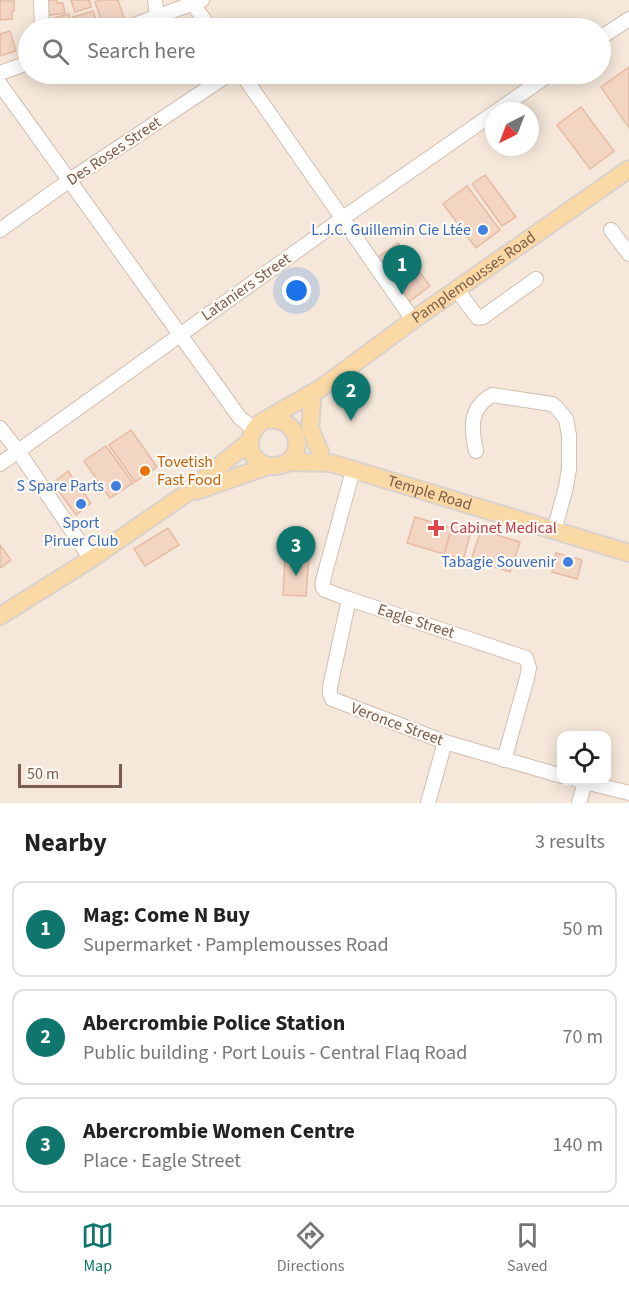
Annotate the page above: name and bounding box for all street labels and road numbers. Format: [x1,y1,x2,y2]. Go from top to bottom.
street label: Des Roses Street [62,111,166,191]
street label: Pamplemousses Road [407,226,540,329]
street label: Lataniers Street [197,248,296,326]
street label: Temple Road [385,470,475,516]
street label: Eagle Street [375,598,458,644]
street label: Veronce Street [348,697,447,751]

